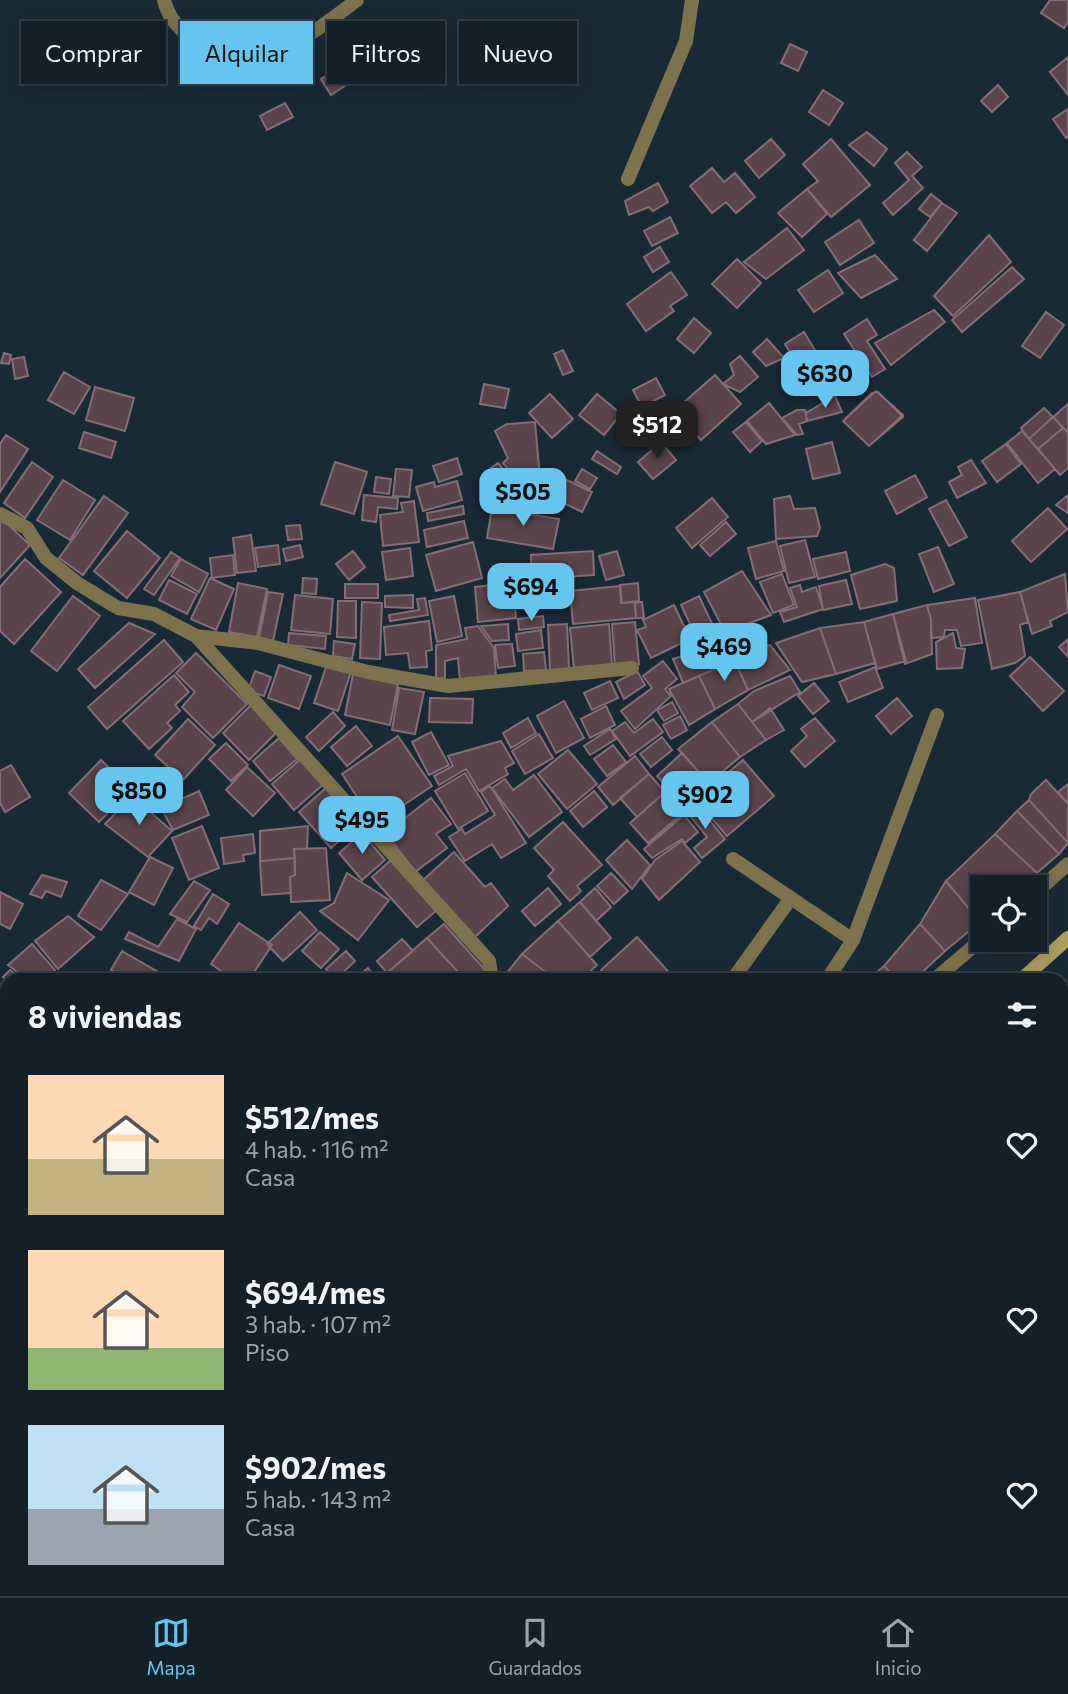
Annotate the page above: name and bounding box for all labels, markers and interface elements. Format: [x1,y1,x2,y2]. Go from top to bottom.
chip: Comprar [21,21,166,84]
chip: Alquilar [180,21,313,84]
chip: Filtros [327,21,445,84]
chip: Nuevo [459,21,577,84]
pin: $630 [784,350,866,410]
text: $630 [797,359,853,387]
pin: $512 [616,402,698,461]
text: $512 [632,410,682,438]
pin: $505 [482,468,564,528]
text: $505 [495,477,551,505]
pin: $694 [490,564,572,623]
text: $694 [503,572,559,600]
pin: $469 [683,624,765,683]
text: $469 [696,632,752,660]
pin: $850 [98,768,180,827]
pin: $902 [664,772,746,831]
text: $850 [111,776,167,804]
text: $902 [677,780,733,808]
pin: $495 [321,796,403,856]
text: $495 [335,805,389,833]
map controls [970,875,1047,952]
button: locate [970,875,1047,952]
icon: filters [1003,996,1041,1034]
text: 8 viviendas [28,997,182,1034]
text: $512/mes [245,1098,379,1135]
icon: home [84,1103,168,1187]
icon: heart [1003,1126,1041,1164]
text: 4 hab. · 116 m² [245,1135,388,1163]
text: Casa [245,1163,295,1191]
text: $694/mes [245,1273,386,1310]
icon: home [84,1278,168,1362]
icon: heart [1003,1301,1041,1339]
text: 3 hab. · 107 m² [245,1310,391,1338]
text: Piso [245,1338,290,1366]
text: $902/mes [245,1448,386,1485]
icon: home [84,1453,168,1537]
icon: heart [1003,1476,1041,1514]
text: 5 hab. · 143 m² [245,1485,391,1513]
text: Casa [245,1513,295,1541]
tab: Mapa [146,1614,196,1679]
tab: Guardados [488,1614,582,1679]
tab: Inicio [875,1614,922,1679]

